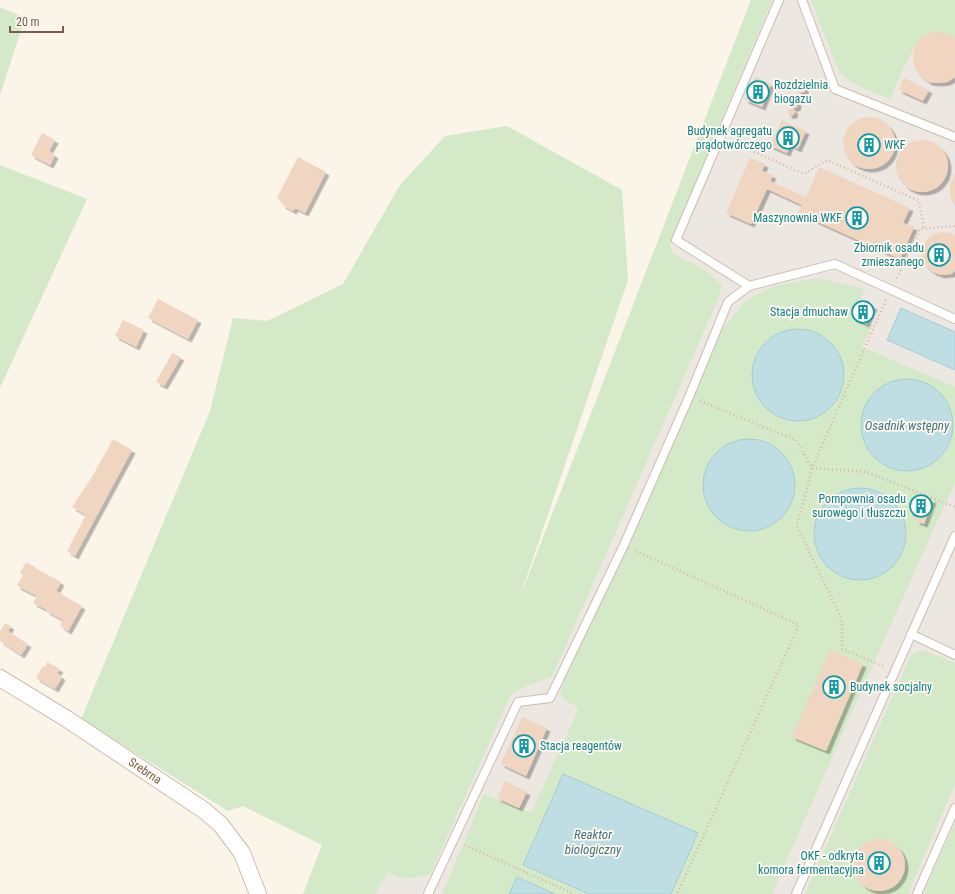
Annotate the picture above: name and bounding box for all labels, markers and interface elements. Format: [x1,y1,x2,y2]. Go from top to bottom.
scale bar [10,8,63,34]
text: 20 m [16,15,40,29]
place label: Rozdzielnia biogazu [774,78,828,106]
building icon: Rozdzielnia biogazu [745,79,771,105]
place label: Budynek agregatu prądotwórczego [687,124,772,152]
building icon: Budynek agregatu prądotwórczego [775,125,801,151]
building icon: WKF [856,132,882,158]
place label: WKF [884,138,906,152]
building icon: Maszynownia WKF [844,205,870,231]
place label: Maszynownia WKF [753,211,842,225]
place label: Zbiornik osadu zmieszanego [854,241,924,269]
building icon: Zbiornik osadu zmieszanego [926,242,952,268]
building icon: Stacja dmuchaw [850,299,876,325]
place label: Stacja dmuchaw [770,305,848,319]
water label: Osadnik wstępny [865,418,950,433]
place label: Pompownia osadu surowego i tłuszczu [812,492,906,520]
building icon: Pompownia osadu surowego i tłuszczu [908,493,934,519]
building icon: Budynek socjalny [821,674,847,700]
place label: Budynek socjalny [850,680,932,694]
building icon: Stacja reagentów [511,733,537,759]
place label: Stacja reagentów [540,739,622,753]
street label: Srebrna [126,755,164,787]
water label: Reaktor biologiczny [565,827,622,857]
place label: OKF - odkryta komora fermentacyjna [758,849,864,877]
building icon: OKF - odkryta komora fermentacyjna [866,850,892,876]

